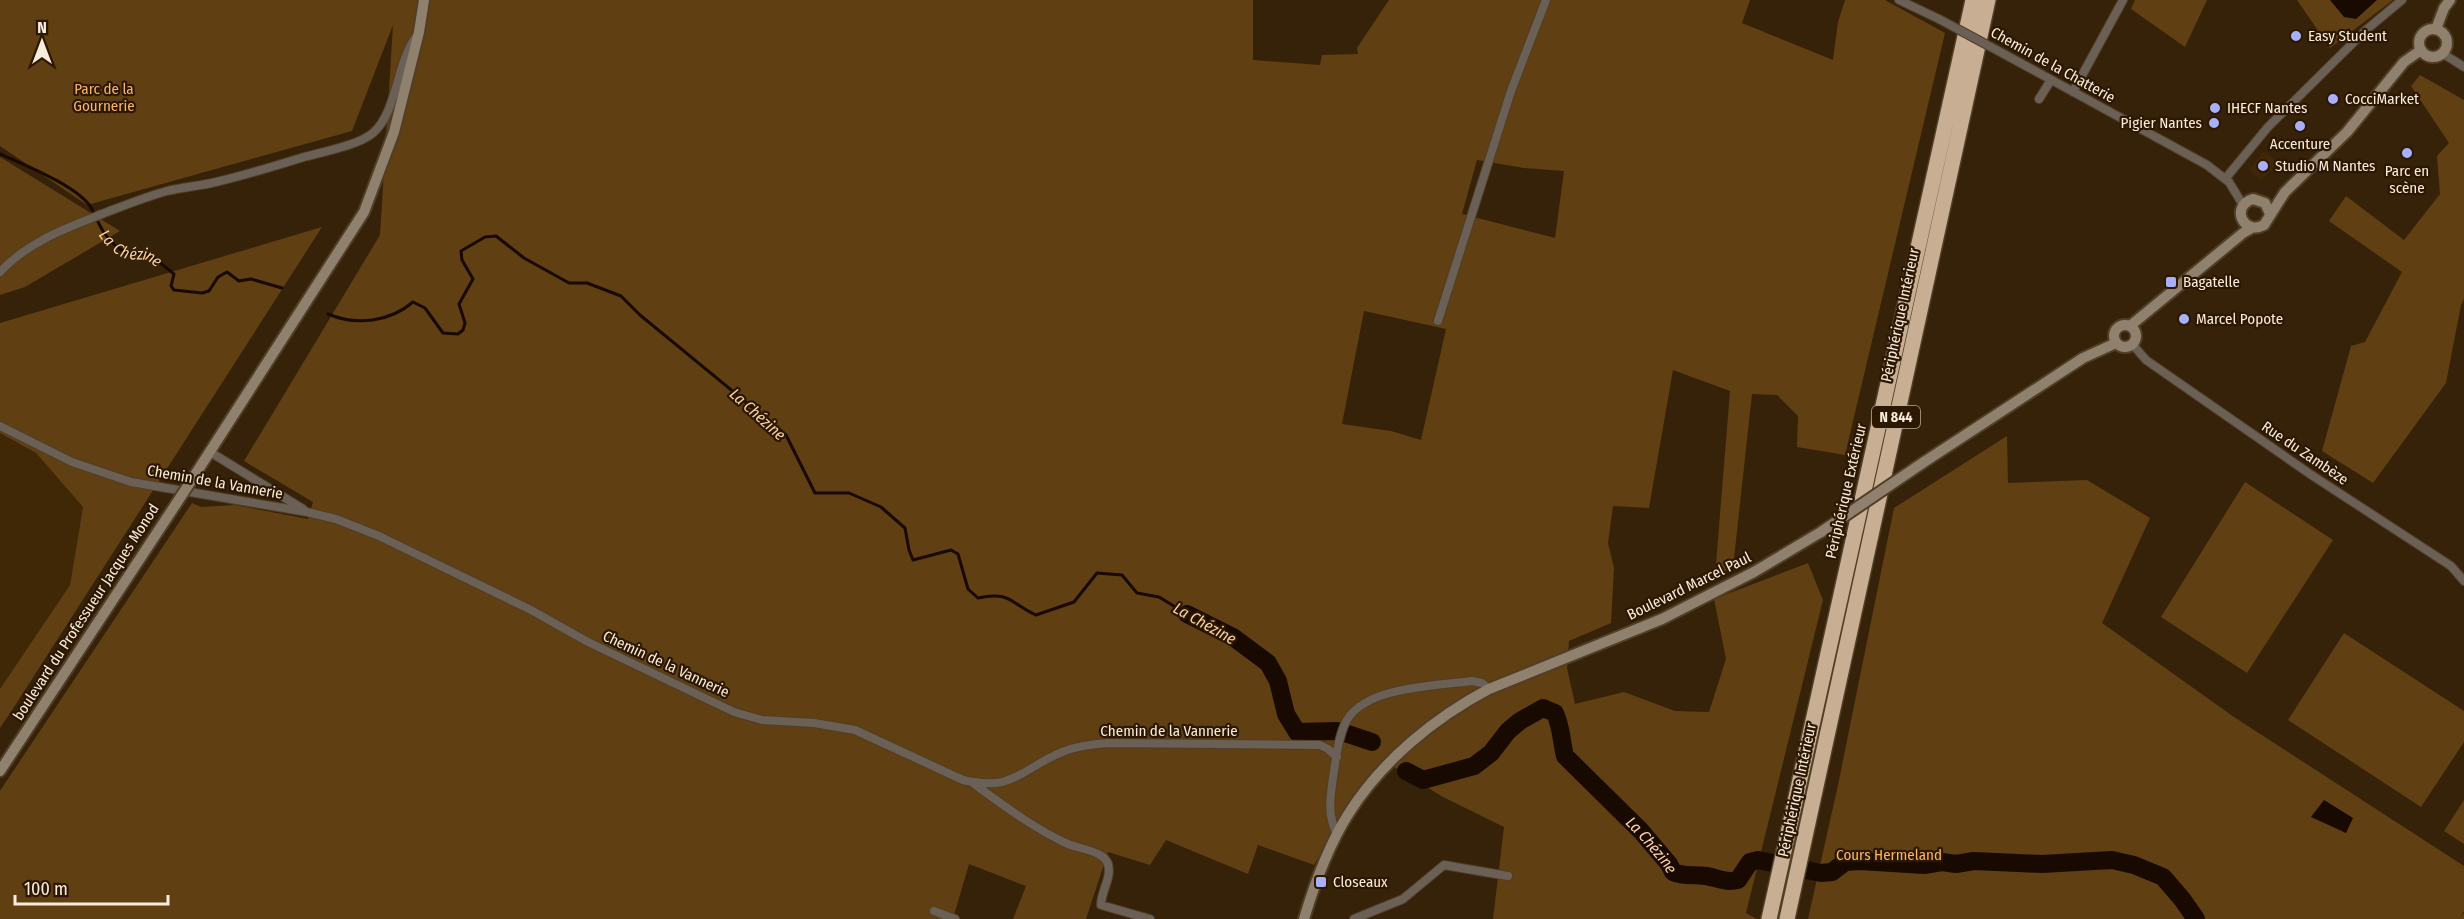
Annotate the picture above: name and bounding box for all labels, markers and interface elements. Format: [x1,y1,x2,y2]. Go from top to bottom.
north arrow [12,12,72,72]
text: N [37,18,47,37]
street label: Chemin de la Chatterie [1988,23,2118,107]
place label: Easy Student [2308,27,2387,45]
marker: Easy Student [2289,29,2303,43]
park label: Parc de la Gournerie [73,80,135,115]
place label: CocciMarket [2345,90,2419,108]
marker: CocciMarket [2326,92,2340,106]
place label: IHECF Nantes [2227,99,2307,117]
marker: IHECF Nantes [2208,101,2222,115]
place label: Pigier Nantes [2121,114,2202,132]
marker: Pigier Nantes [2207,116,2221,130]
marker: Accenture [2293,119,2307,133]
place label: Accenture [2270,135,2330,153]
marker: Parc en scène [2400,146,2414,160]
place label: Studio M Nantes [2275,157,2375,175]
marker: Studio M Nantes [2256,159,2270,173]
place label: Parc en scène [2385,162,2429,197]
water label: La Chézine [95,226,166,271]
street label: Périphérique Intérieur [1877,246,1923,384]
place label: Bagatelle [2183,273,2240,291]
marker: Bagatelle [2164,275,2178,289]
place label: Marcel Popote [2196,310,2283,328]
marker: Marcel Popote [2177,312,2191,326]
water label: La Chézine [726,384,790,445]
road number: N 844 [1872,406,1920,428]
street label: Rue du Zambèze [2258,417,2352,489]
street label: Périphérique Extérieur [1822,421,1870,560]
street label: Chemin de la Vannerie [146,461,284,503]
street label: boulevard du Professueur Jacques Monod [9,500,163,724]
street label: Boulevard Marcel Paul [1624,548,1754,624]
water label: La Chézine [1170,598,1240,649]
street label: Chemin de la Vannerie [600,627,732,701]
street label: Périphérique Intérieur [1774,721,1820,859]
street label: Chemin de la Vannerie [1100,722,1238,740]
water label: La Chézine [1622,813,1681,877]
park label: Cours Hermeland [1836,846,1942,864]
scale bar [15,868,168,906]
place label: Closeaux [1333,873,1388,891]
marker: Closeaux [1314,875,1328,889]
text: 100 m [24,878,68,900]

